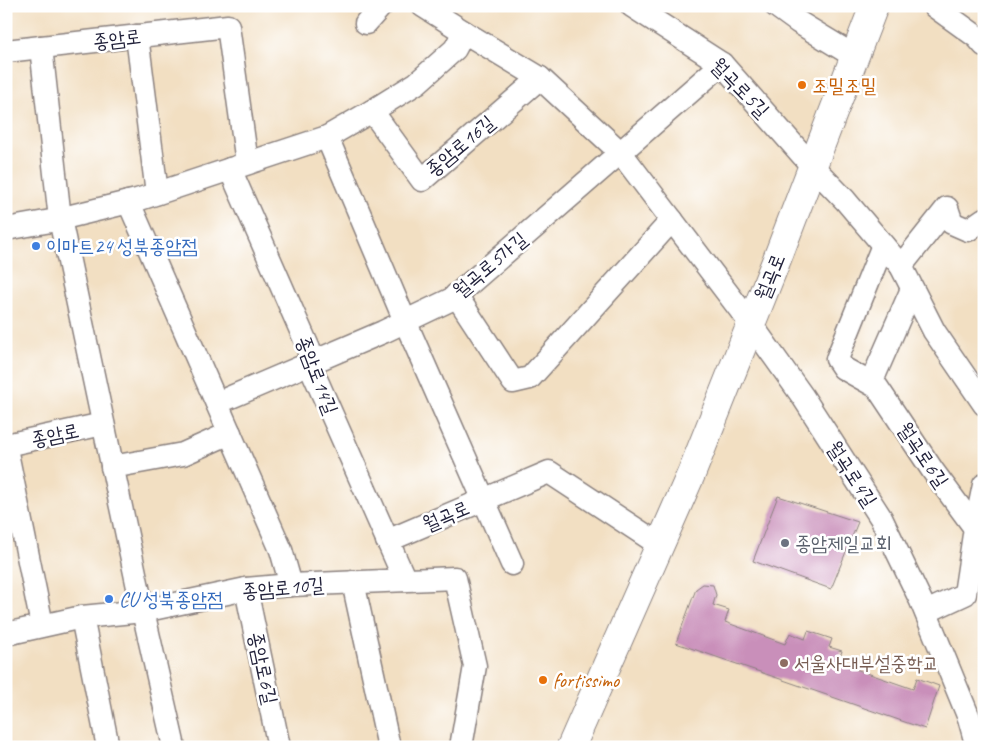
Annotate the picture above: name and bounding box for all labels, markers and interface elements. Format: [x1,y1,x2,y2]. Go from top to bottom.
street label: 종암로 [92,24,142,54]
street label: 월곡로5길 [706,53,774,123]
place label: 조밀조밀 [812,73,876,98]
marker: 조밀조밀 [796,79,808,91]
street label: 종암로16길 [420,110,500,182]
street label: 월곡로5가길 [448,227,532,303]
place label: 이마트24 성북종암점 [46,234,198,259]
marker: 이마트24 성북종암점 [30,240,42,252]
street label: 월곡로 [749,250,791,304]
street label: 종암로14길 [291,332,343,418]
street label: 종암로 [29,418,81,452]
street label: 월곡로6길 [892,418,954,492]
street label: 월곡로4길 [822,436,882,512]
street label: 월곡로 [419,495,473,537]
place label: 종암제일교회 [795,531,892,556]
marker: 종암제일교회 [779,537,791,549]
street label: 종암로10길 [241,572,325,604]
place label: CU 성북종암점 [119,587,223,612]
marker: CU 성북종암점 [103,593,115,605]
street label: 종암로6길 [243,630,283,706]
place label: 서울사대부설중학교 [794,651,939,676]
marker: 서울사대부설중학교 [778,657,790,669]
place label: fortissimo [553,668,620,693]
marker: fortissimo [537,674,549,686]

